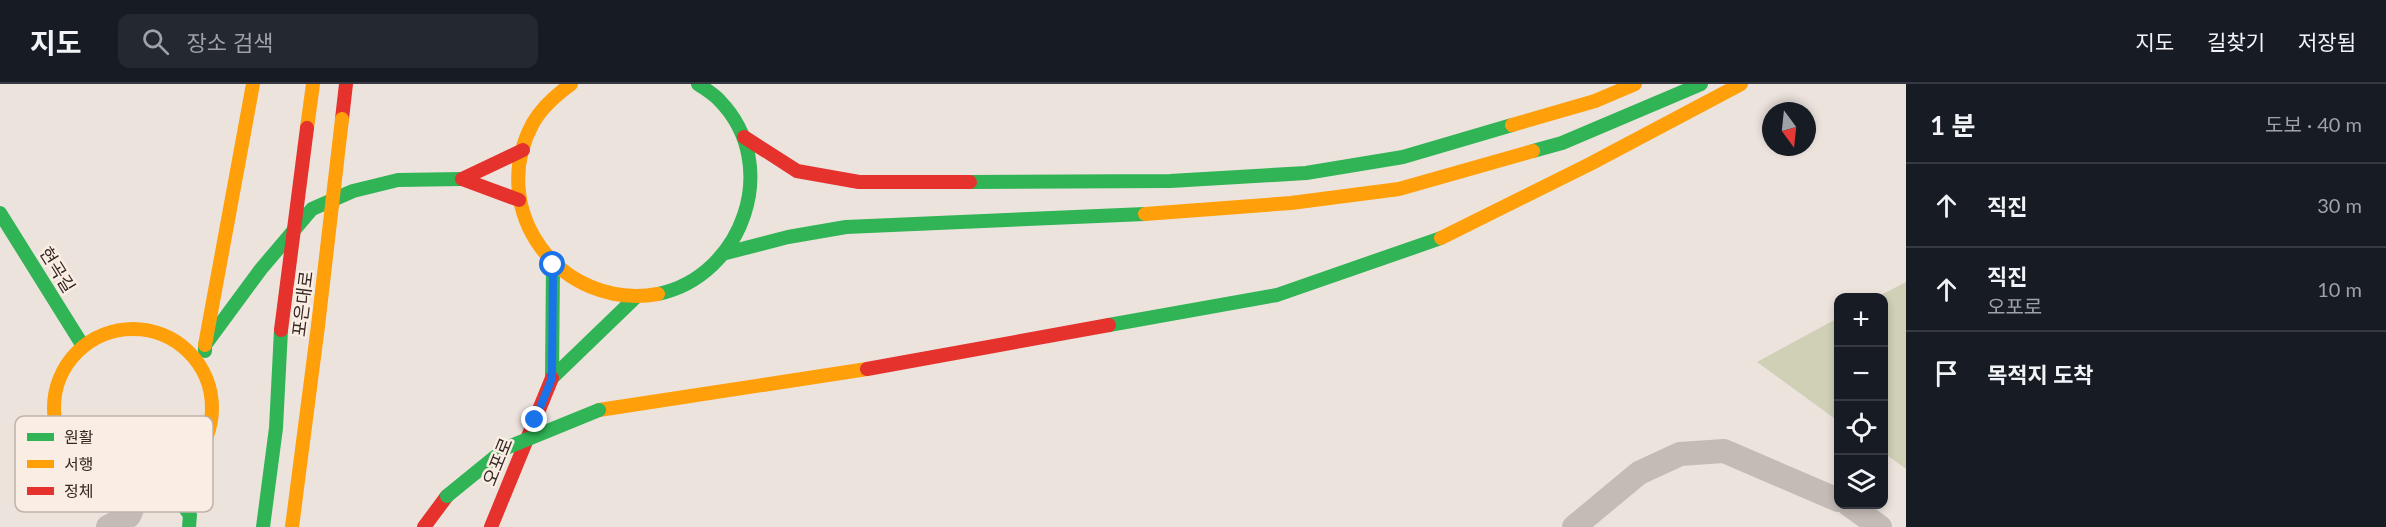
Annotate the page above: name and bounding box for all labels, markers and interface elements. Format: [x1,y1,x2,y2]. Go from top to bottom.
search box [118,14,538,68]
text: 지도 [30,25,82,59]
icon: search [139,25,172,58]
text: 장소 검색 [187,29,273,56]
text: 지도 [2135,29,2174,54]
text: 길찾기 [2207,29,2265,54]
text: 저장됨 [2298,29,2356,54]
north arrow [1762,102,1816,156]
text: 1 분 [1930,109,1975,141]
text: 도보 · 40 m [2265,112,2362,136]
icon: ahead [1930,189,1963,222]
text: 직진 [1987,193,2027,220]
text: 30 m [2317,193,2362,217]
street label: 현곡길 [35,243,80,296]
route start [539,251,565,277]
text: 직진 [1987,263,2027,290]
street label: 포은대로 [287,270,317,338]
icon: ahead [1930,273,1963,306]
text: 10 m [2317,277,2362,301]
map controls [1834,293,1888,509]
button: + [1834,293,1888,347]
text: 오포로 [1987,294,2042,318]
button: − [1834,347,1888,401]
icon: arrive [1930,357,1963,390]
text: 목적지 도착 [1987,361,2094,388]
button: locate [1834,401,1888,455]
route end [521,406,547,432]
legend [15,416,213,512]
text: 원활 [64,427,94,446]
street label: 오포로 [478,434,517,489]
text: 서행 [64,454,93,473]
button: layers [1834,455,1888,509]
text: 정체 [64,481,93,500]

